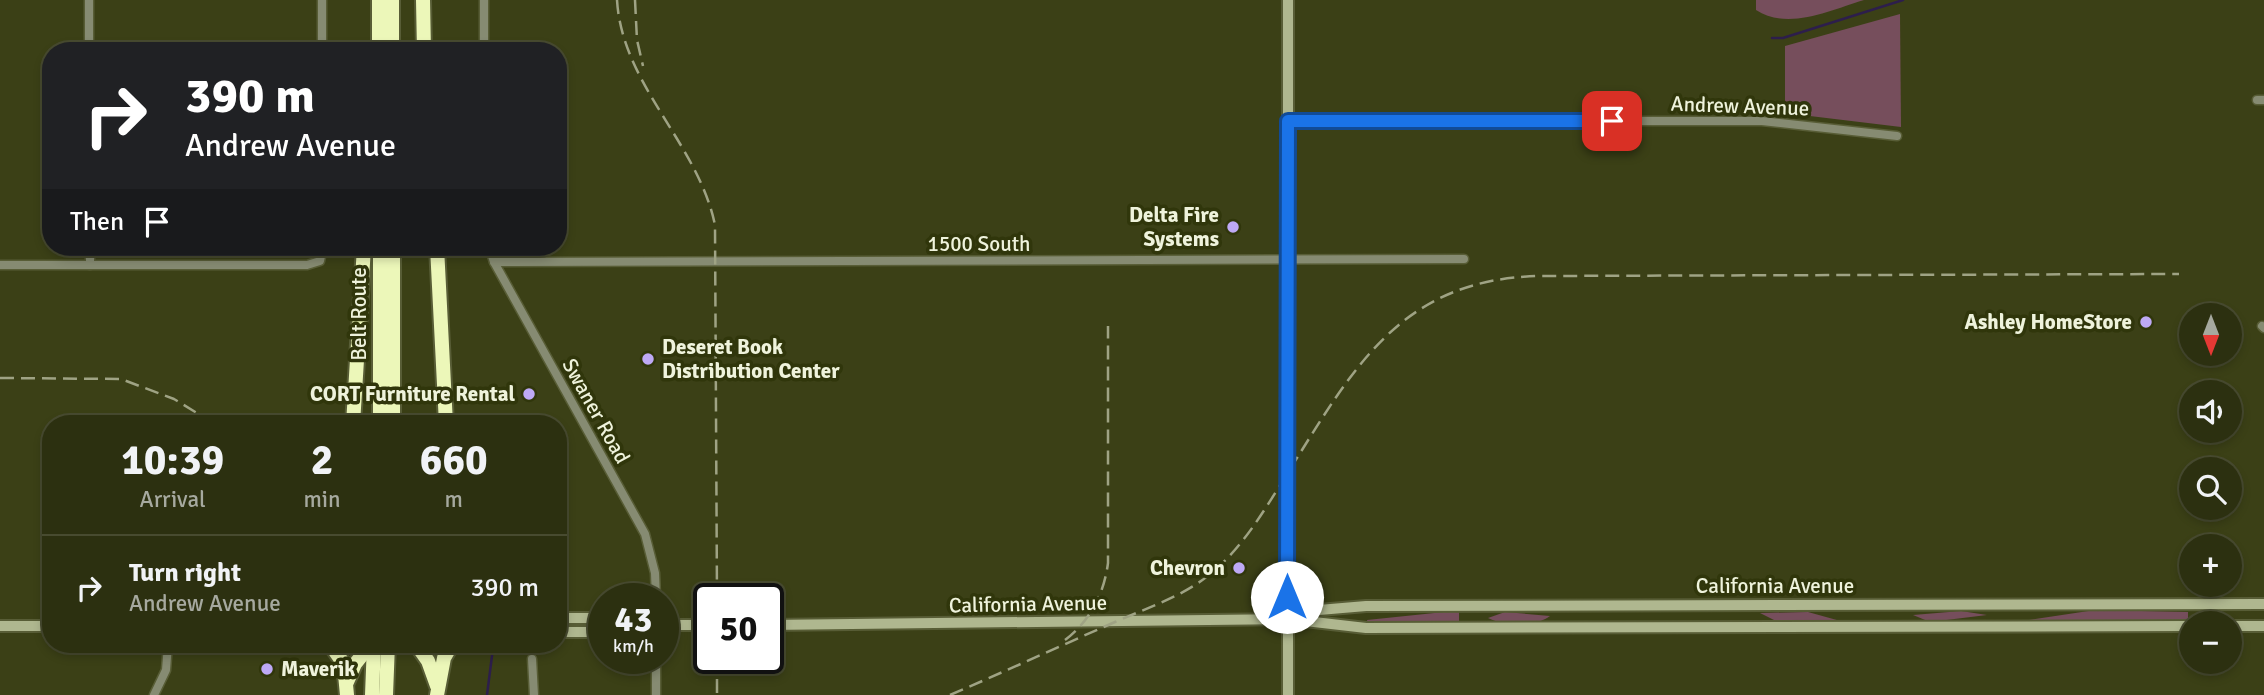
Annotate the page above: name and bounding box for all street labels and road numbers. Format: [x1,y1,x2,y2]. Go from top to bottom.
street label: Andrew Avenue [1670,91,1810,121]
street label: 1500 South [928,231,1030,257]
street label: Belt Route [346,267,372,361]
street label: Swaner Road [556,354,636,468]
street label: California Avenue [1696,573,1854,599]
street label: California Avenue [949,590,1107,618]

